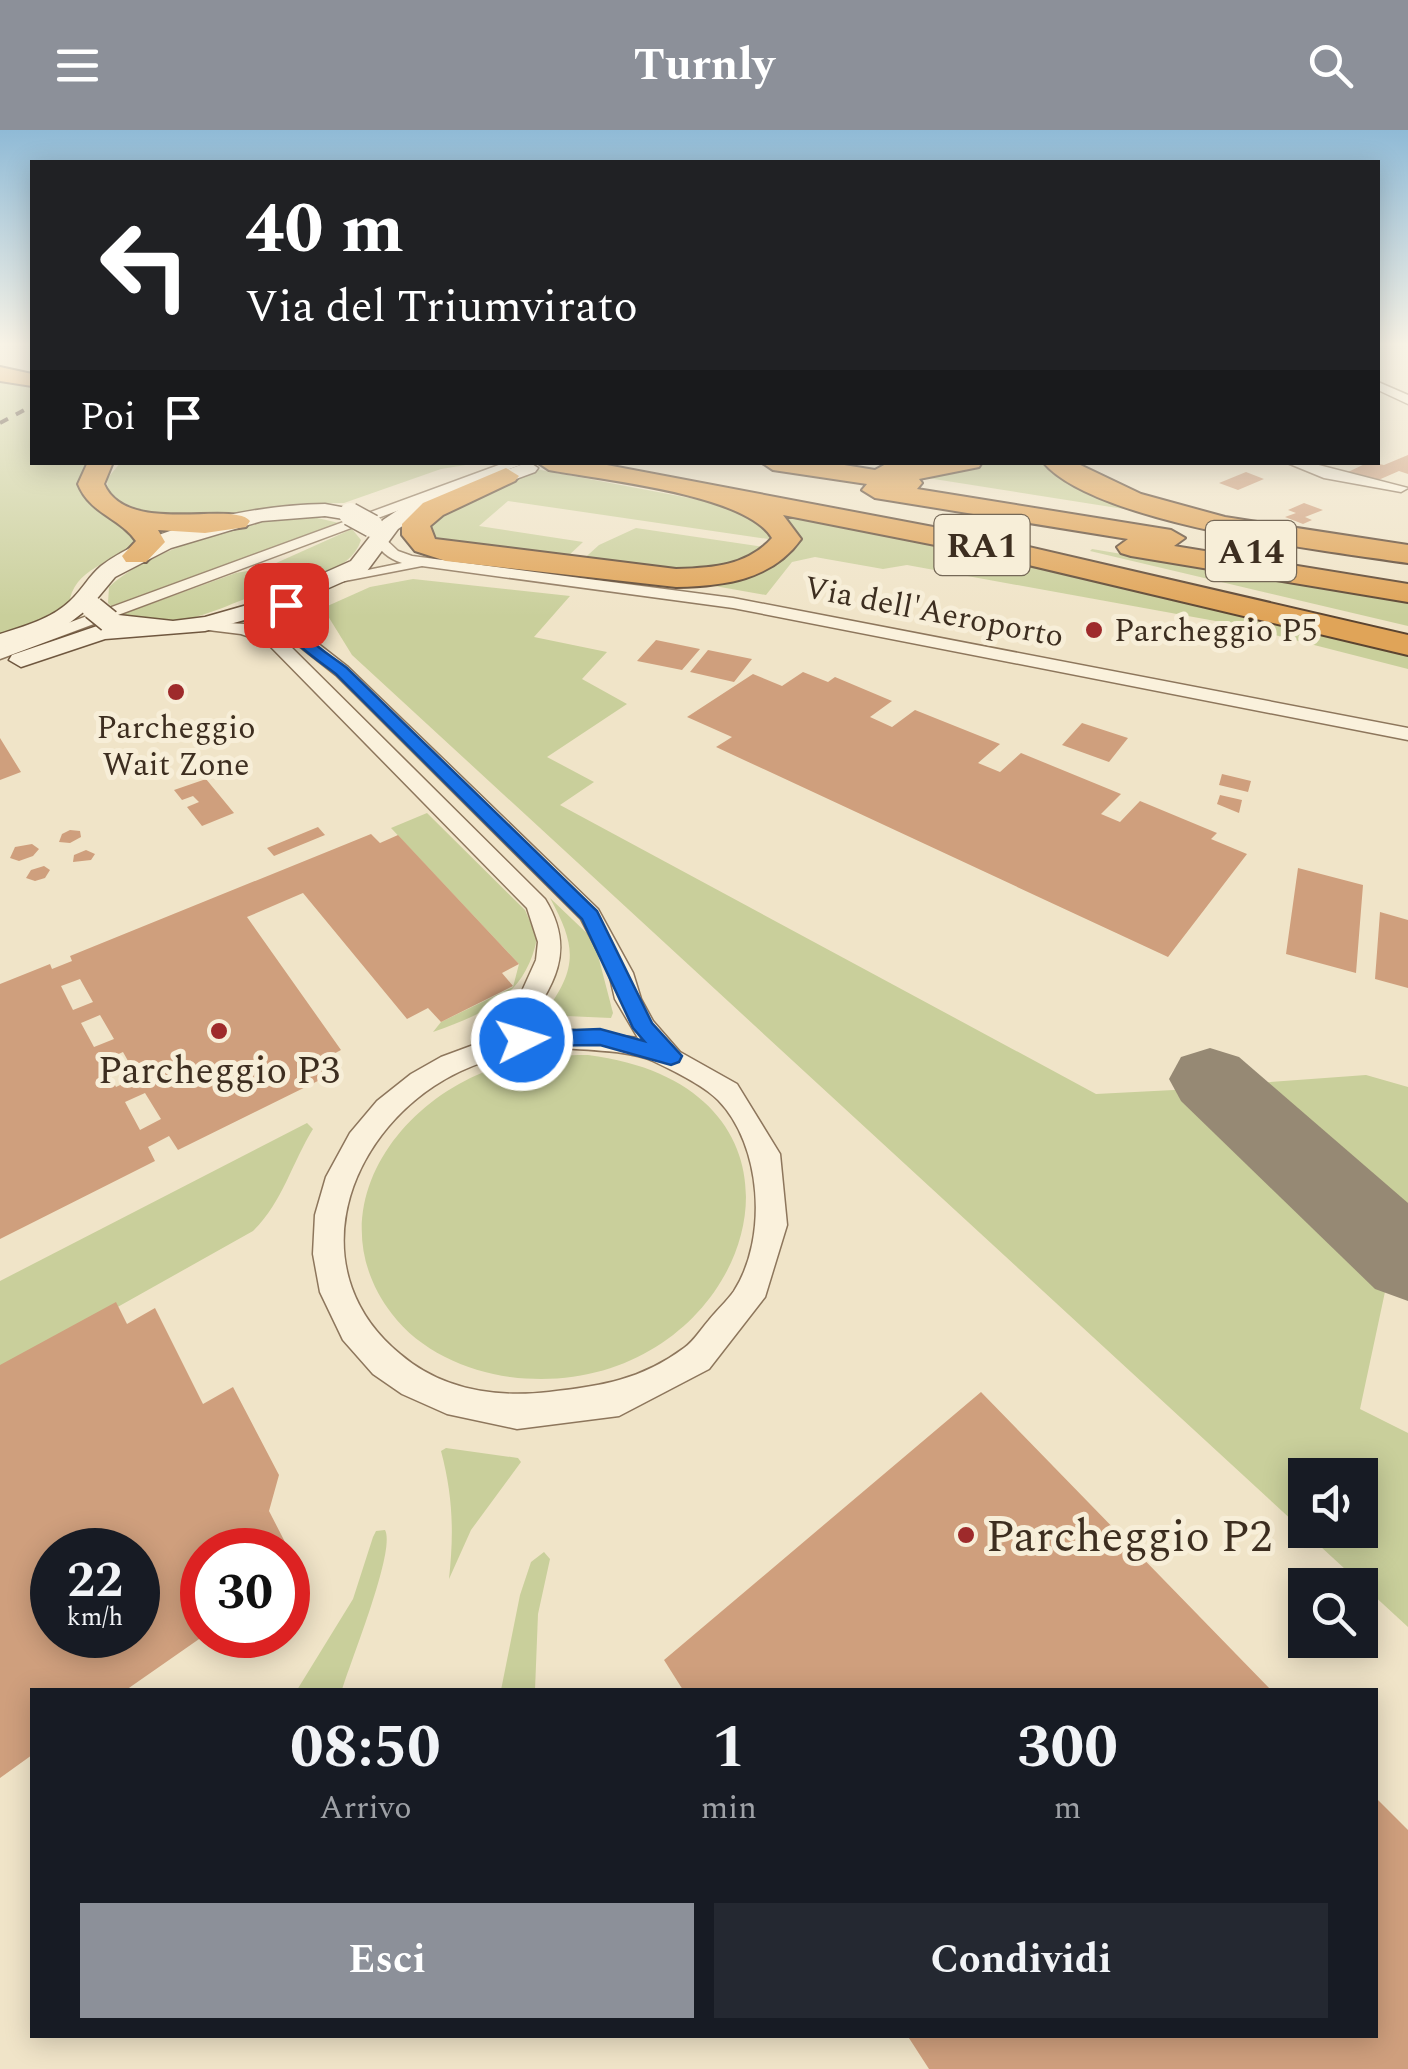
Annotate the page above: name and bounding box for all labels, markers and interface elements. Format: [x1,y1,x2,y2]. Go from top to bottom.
text: Turnly [634,31,774,100]
icon: menu [50,38,105,93]
icon: search [1303,38,1358,93]
text: 40 m [245,177,404,283]
icon: left [80,200,210,330]
text: Via del Triumvirato [245,273,638,342]
text: Poi [80,389,136,447]
icon: arrive [156,390,211,445]
road number: RA1 [934,515,1030,575]
road number: A14 [1206,521,1296,581]
pin [244,563,329,648]
street label: Via dell'Aeroporto [800,563,1068,662]
icon: arrive [259,578,314,633]
place label: Parcheggio P5 [1114,607,1318,656]
marker: Parcheggio P5 [1083,619,1105,641]
marker: Parcheggio Wait Zone [165,681,187,703]
place label: Parcheggio Wait Zone [96,704,256,790]
position arrow [470,988,574,1092]
marker: Parcheggio P3 [208,1020,230,1042]
place label: Parcheggio P3 [98,1043,340,1101]
map controls [1288,1458,1378,1658]
button: sound [1288,1458,1378,1548]
place label: Parcheggio P2 [986,1503,1272,1572]
marker: Parcheggio P2 [955,1524,977,1546]
speed limit sign: 30 [180,1528,310,1658]
text: 22 [67,1543,123,1619]
button: search [1288,1568,1378,1658]
text: km/h [67,1599,123,1637]
text: 08:50 [290,1702,441,1794]
text: 1 [712,1702,746,1794]
text: 300 [1017,1702,1118,1794]
text: Arrivo [319,1784,411,1833]
text: min [701,1784,757,1833]
text: m [1054,1784,1081,1833]
button: Esci [80,1903,694,2018]
button: Condividi [714,1903,1328,2018]

